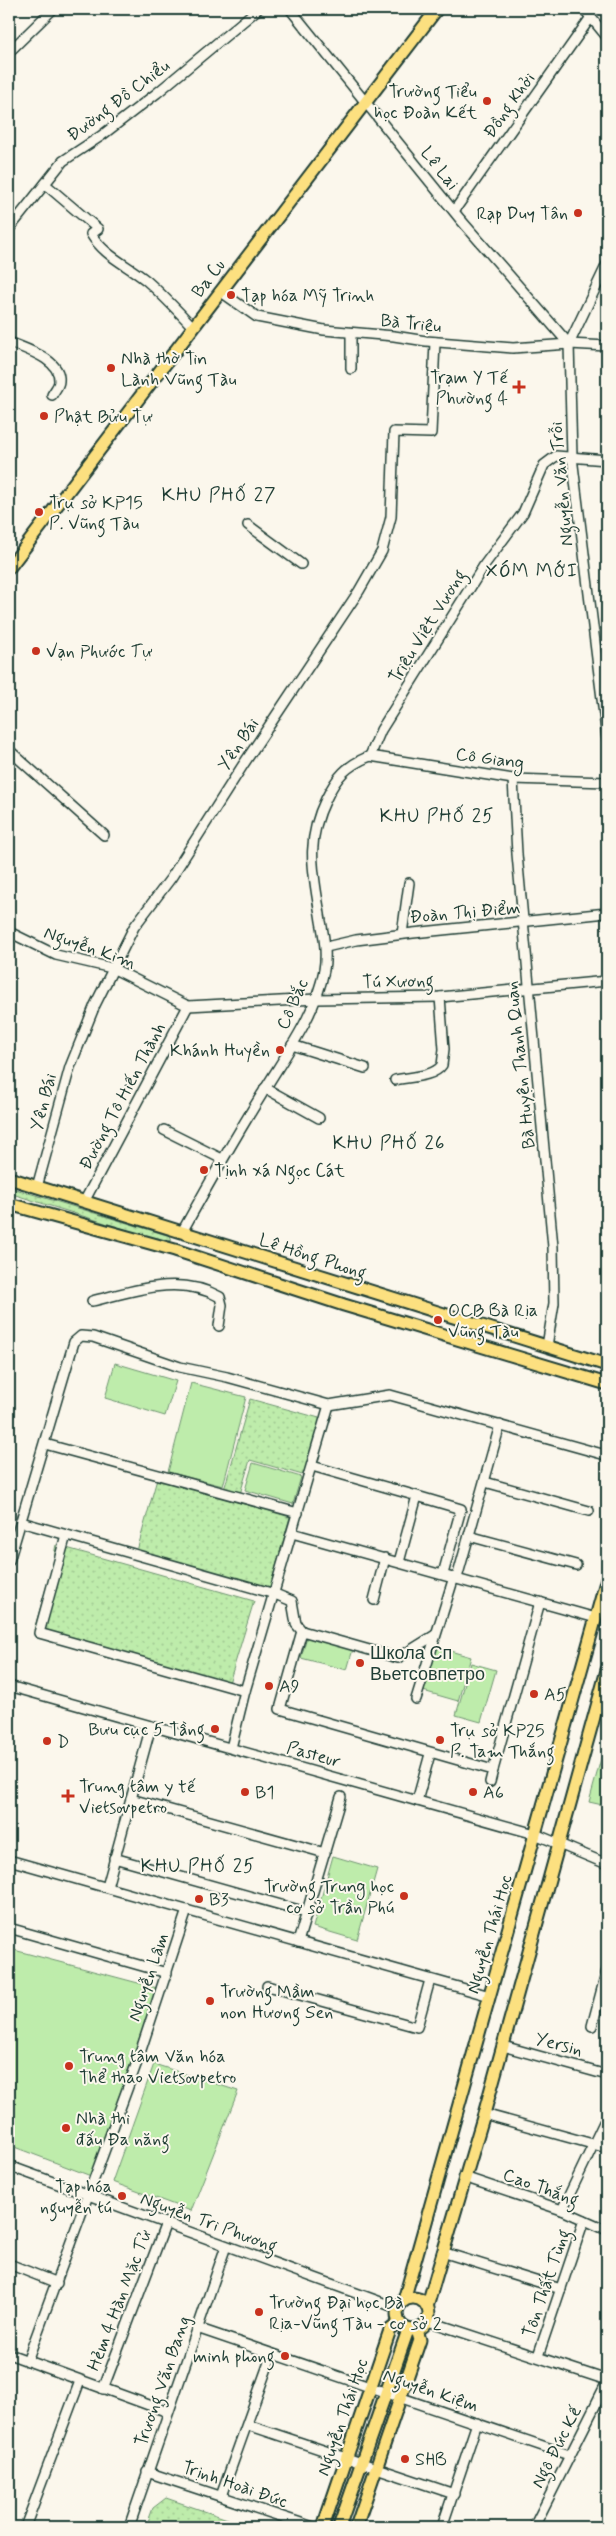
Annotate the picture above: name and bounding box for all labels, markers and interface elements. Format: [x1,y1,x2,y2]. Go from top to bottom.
street label: Đường Đồ Chiểu [62,54,176,149]
street label: Đồng Khởi [478,68,543,144]
place label: Trường Tiểu học Đoàn Kết [374,80,477,125]
marker: Trường Tiểu học Đoàn Kết [481,95,493,107]
street label: Lê Lai [415,142,464,196]
place label: Rạp Duy Tân [476,202,568,226]
marker: Rạp Duy Tân [572,207,584,219]
street label: Ba Cu [186,254,231,303]
place label: Tạp hóa Mỹ Trinh [241,284,375,308]
marker: Tạp hóa Mỹ Trinh [225,289,237,301]
street label: Bà Triệu [379,309,443,339]
place label: Nhà thờ Tin Lành Vũng Tàu [121,347,237,394]
marker: Nhà thờ Tin Lành Vũng Tàu [105,362,117,374]
place label: Trạm Y Tế Phường 4 [430,366,508,413]
marker: Trạm Y Tế Phường 4 [512,380,526,394]
place label: Phật Bửu Tự [54,405,153,429]
marker: Phật Bửu Tự [38,410,50,422]
street label: Nguyễn Văn Trỗi [545,420,581,547]
district label: KHU PHỐ 27 [162,483,277,508]
place label: Trụ sở KP15 P. Vũng Tàu [49,491,143,538]
marker: Trụ sở KP15 P. Vũng Tàu [33,506,45,518]
district label: XÓM MỚI [486,559,578,584]
street label: Triệu Việt Vương [383,565,474,689]
place label: Vạn Phước Tự [46,640,153,664]
marker: Vạn Phước Tự [30,645,42,657]
street label: Yên Bái [213,714,265,776]
street label: Cô Giang [454,742,526,777]
district label: KHU PHỐ 25 [380,804,494,829]
street label: Đoàn Thị Điểm [409,896,521,930]
street label: Nguyễn Kim [40,921,139,977]
street label: Tú Xương [362,969,434,997]
street label: Cô Bắc [271,975,315,1034]
street label: Bà Huyện Thanh Quan [500,980,542,1150]
street label: Đường Tô Hiến Thành [74,1019,174,1175]
place label: Khánh Huyền [170,1039,270,1063]
marker: Khánh Huyền [274,1044,286,1056]
street label: Yên Bái [25,1071,63,1134]
district label: KHU PHỐ 26 [332,1131,446,1156]
place label: Tịnh xá Ngọc Cát [214,1159,345,1185]
marker: Tịnh xá Ngọc Cát [198,1164,210,1176]
street label: Lê Hồng Phong [255,1228,370,1288]
place label: OCB Bà Rịa Vũng Tàu [448,1299,538,1346]
marker: OCB Bà Rịa Vũng Tàu [432,1314,444,1326]
place label: Школа Сп Вьетсовпетро [370,1642,485,1687]
marker: Школа Сп Вьетсовпетро [354,1657,366,1669]
place label: A9 [279,1675,300,1699]
marker: A9 [263,1680,275,1692]
place label: A5 [544,1683,567,1707]
marker: A5 [528,1688,540,1700]
place label: Bưu cục 5 Tầng [88,1718,205,1744]
place label: Trụ sở KP25 P. Tam Thắng [450,1719,555,1766]
marker: Bưu cục 5 Tầng [209,1723,221,1735]
place label: D [57,1730,69,1754]
marker: Trụ sở KP25 P. Tam Thắng [434,1734,446,1746]
marker: D [41,1735,53,1747]
street label: Pasteur [284,1736,344,1774]
place label: Trung tâm y tế Vietsovpetro [79,1775,196,1820]
place label: B1 [255,1781,274,1805]
place label: A6 [483,1781,504,1805]
marker: B1 [239,1786,251,1798]
marker: A6 [467,1786,479,1798]
marker: Trung tâm y tế Vietsovpetro [61,1789,75,1803]
district label: KHU PHỐ 25 [141,1854,255,1879]
street label: Nguyễn Thái Học [461,1872,520,1997]
place label: Trường Trung học cơ sở Trần Phú [264,1875,394,1920]
place label: B3 [209,1888,229,1912]
marker: Trường Trung học cơ sở Trần Phú [398,1890,410,1902]
marker: B3 [193,1893,205,1905]
street label: Nguyễn Lâm [123,1930,177,2025]
place label: Trường Mầm non Hương Sen [220,1980,333,2027]
marker: Trường Mầm non Hương Sen [204,1995,216,2007]
street label: Yersin [532,2027,585,2063]
place label: Trung tâm Văn hóa Thể thao Vietsovpetro [79,2045,236,2090]
marker: Trung tâm Văn hóa Thể thao Vietsovpetro [63,2060,75,2072]
place label: Nhà thi đấu Đa năng [76,2107,170,2154]
marker: Nhà thi đấu Đa năng [60,2122,72,2134]
street label: Cao Thắng [499,2163,582,2215]
place label: Tạp hóa nguyễn tú [40,2175,112,2222]
street label: Nguyễn Tri Phương [136,2187,281,2261]
marker: Tạp hóa nguyễn tú [116,2190,128,2202]
street label: Hẻm 4 Hàn Mặc Tử [82,2226,158,2374]
street label: Tôn Thất Tùng [517,2226,579,2341]
place label: Trường Đại học Bà Rịa-Vũng Tàu - cơ sở 2 [269,2291,442,2338]
marker: Trường Đại học Bà Rịa-Vũng Tàu - cơ sở 2 [253,2306,265,2318]
street label: Trương Văn Bang [129,2313,198,2451]
place label: minh phong [193,2345,275,2371]
marker: minh phong [279,2350,291,2362]
street label: Nguyễn Thái Học [312,2355,376,2480]
street label: Nguyễn Kiệm [379,2363,482,2420]
street label: Ngô Đức Kế [526,2402,590,2493]
place label: SHB [415,2448,447,2472]
marker: SHB [399,2453,411,2465]
street label: Trịnh Hoài Đức [179,2456,291,2514]

